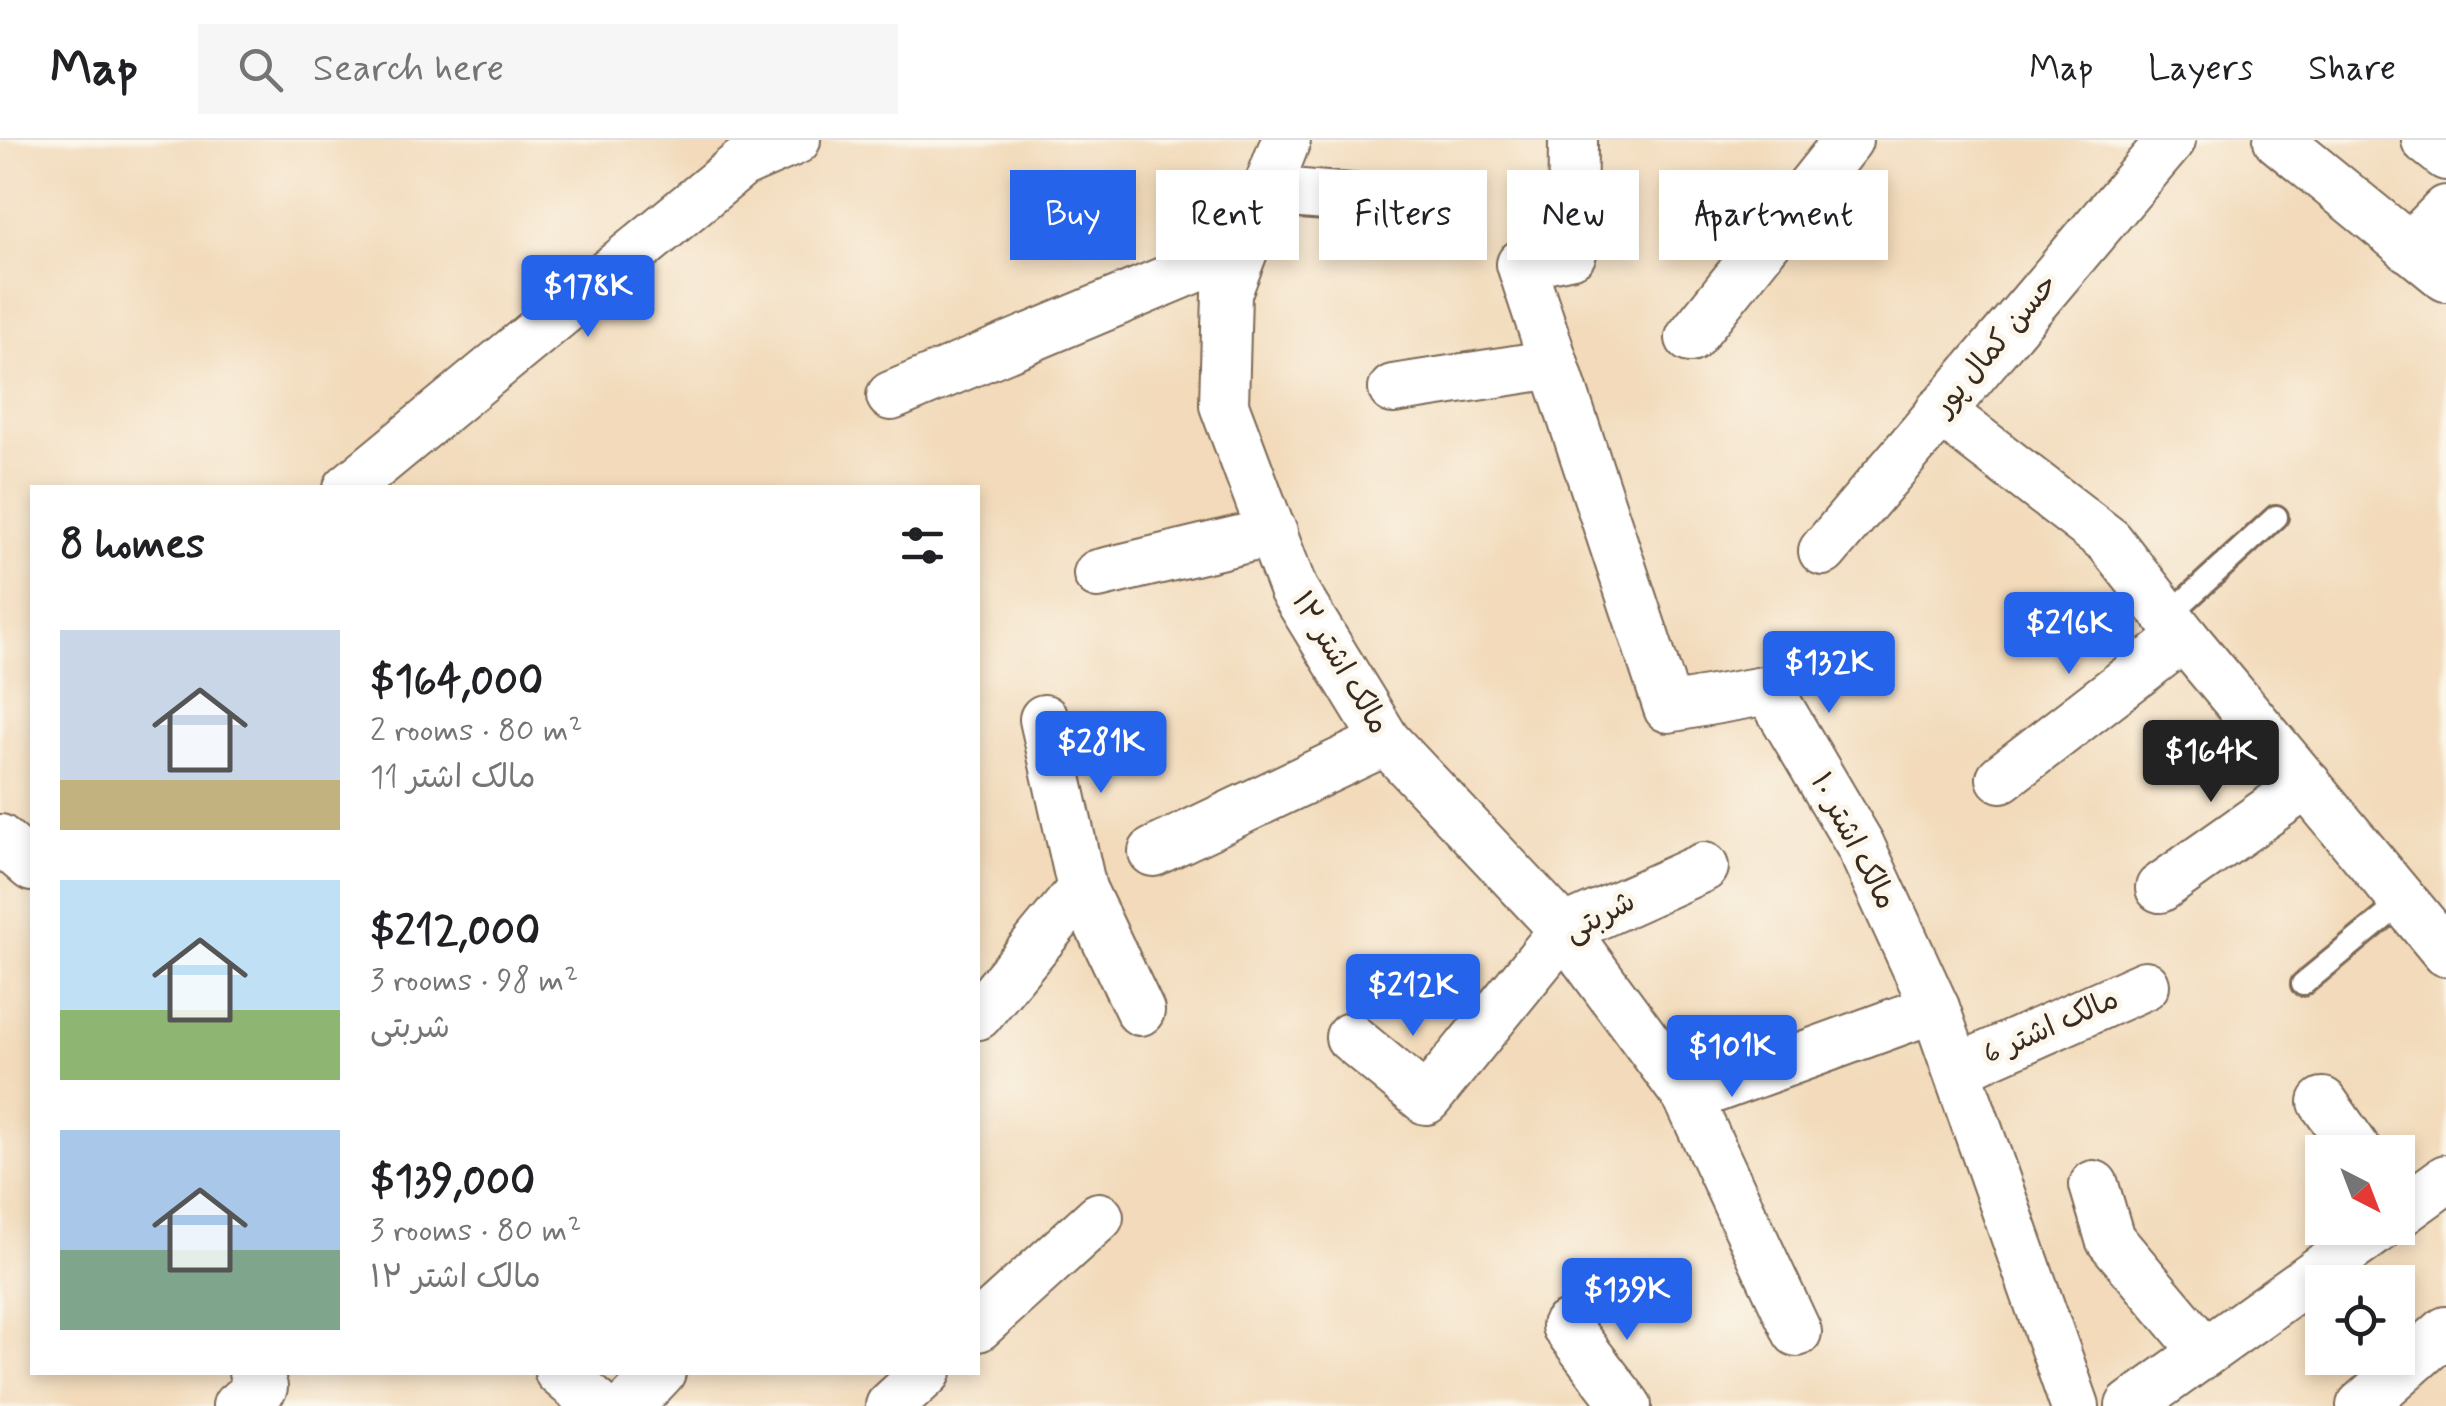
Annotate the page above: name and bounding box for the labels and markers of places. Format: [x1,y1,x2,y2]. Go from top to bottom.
pin: $178K [518,255,658,340]
pin: $216K [1999,592,2139,677]
pin: $132K [1759,631,1899,716]
pin: $281K [1031,711,1171,796]
pin: $164K [2141,720,2281,805]
pin: $212K [1343,954,1483,1039]
pin: $101K [1662,1015,1802,1100]
pin: $139K [1557,1258,1697,1343]

